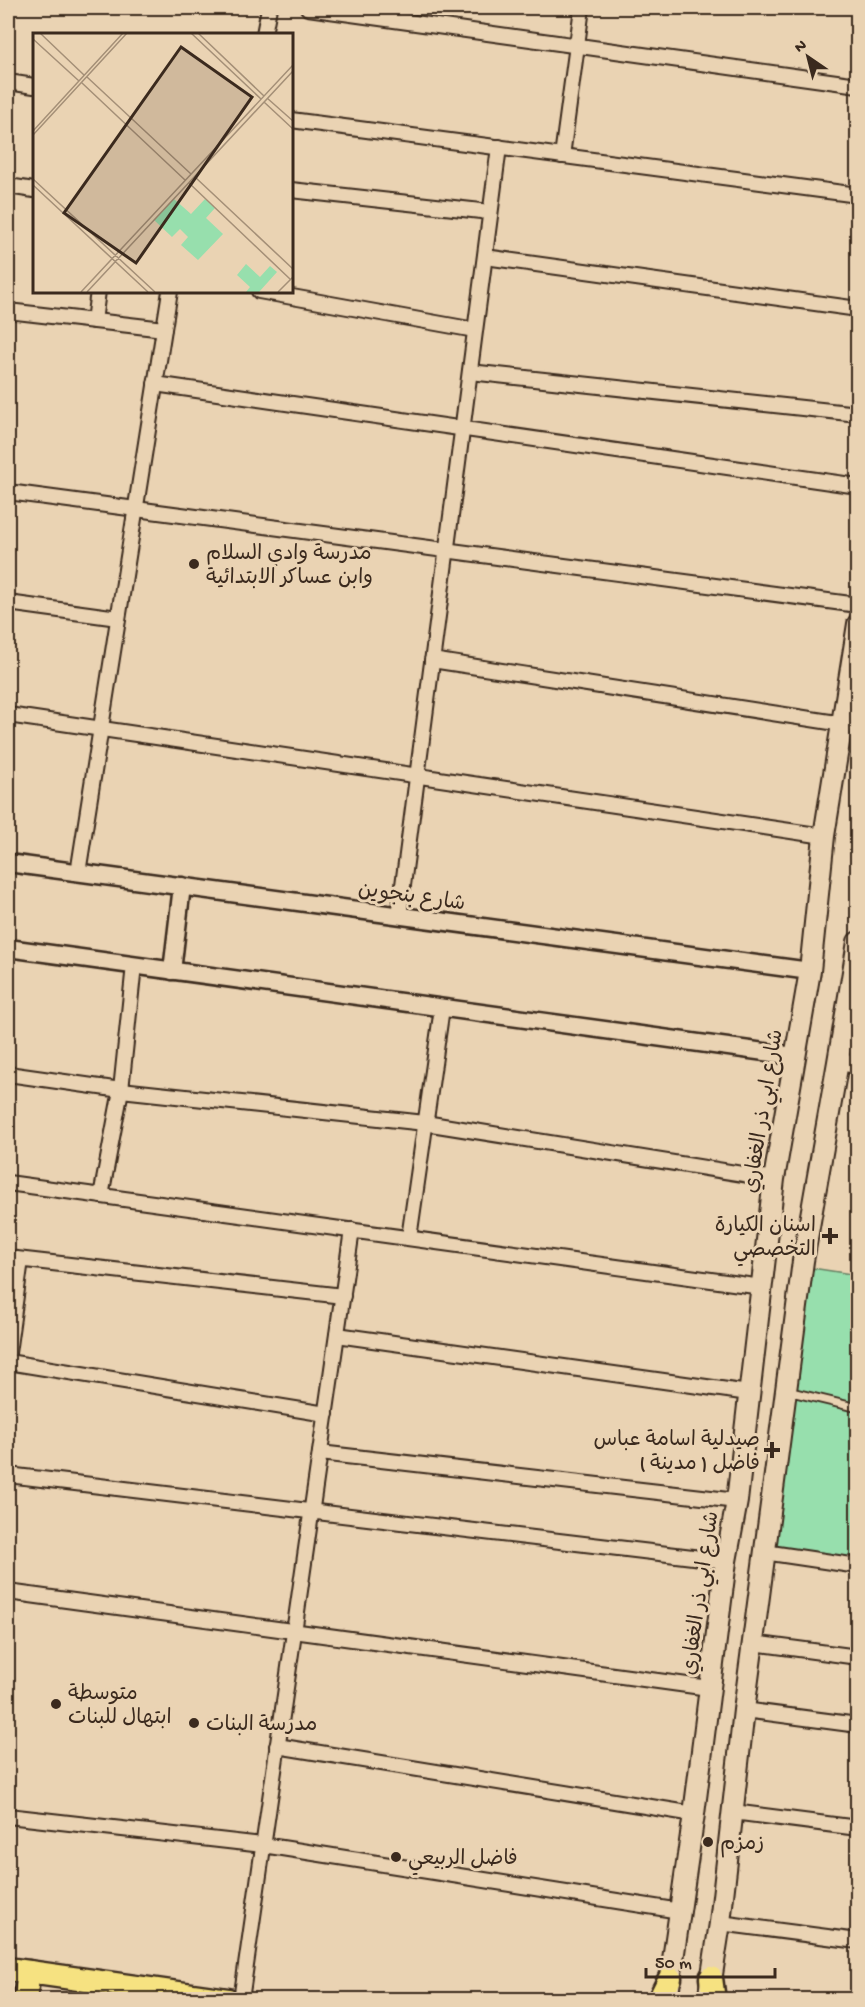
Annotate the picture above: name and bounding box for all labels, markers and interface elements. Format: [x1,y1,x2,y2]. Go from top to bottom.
north arrow [778,27,838,87]
inset map [33,33,292,292]
text: N [792,36,812,58]
place label: مدرسة وادي السلام وابن عساكر الابتدائية [206,543,373,592]
marker: مدرسة وادي السلام وابن عساكر الابتدائية [187,557,201,571]
street label: شارع بنجوين [356,879,467,918]
street label: شارع ابي ذر الغفاري [740,1028,794,1196]
place label: اسنان الكيارة التخصصي [715,1215,816,1267]
marker: اسنان الكيارة التخصصي [821,1227,839,1245]
place label: صيدلية اسامة عباس فاضل ( مدينة ) [593,1429,760,1478]
marker: صيدلية اسامة عباس فاضل ( مدينة ) [765,1443,779,1457]
street label: شارع ابي ذر الغفاري [679,1510,729,1677]
place label: متوسطة ابتهال للبنات [68,1683,172,1732]
marker: متوسطة ابتهال للبنات [49,1697,63,1711]
place label: مدرسة البنات [206,1714,317,1739]
marker: مدرسة البنات [187,1716,201,1730]
place label: زمزم [720,1833,764,1858]
marker: زمزم [701,1835,715,1849]
place label: فاضل الربيعي [408,1848,518,1876]
marker: فاضل الربيعي [389,1850,403,1864]
scale bar [646,1941,775,1979]
text: 50 m [655,1954,692,1975]

